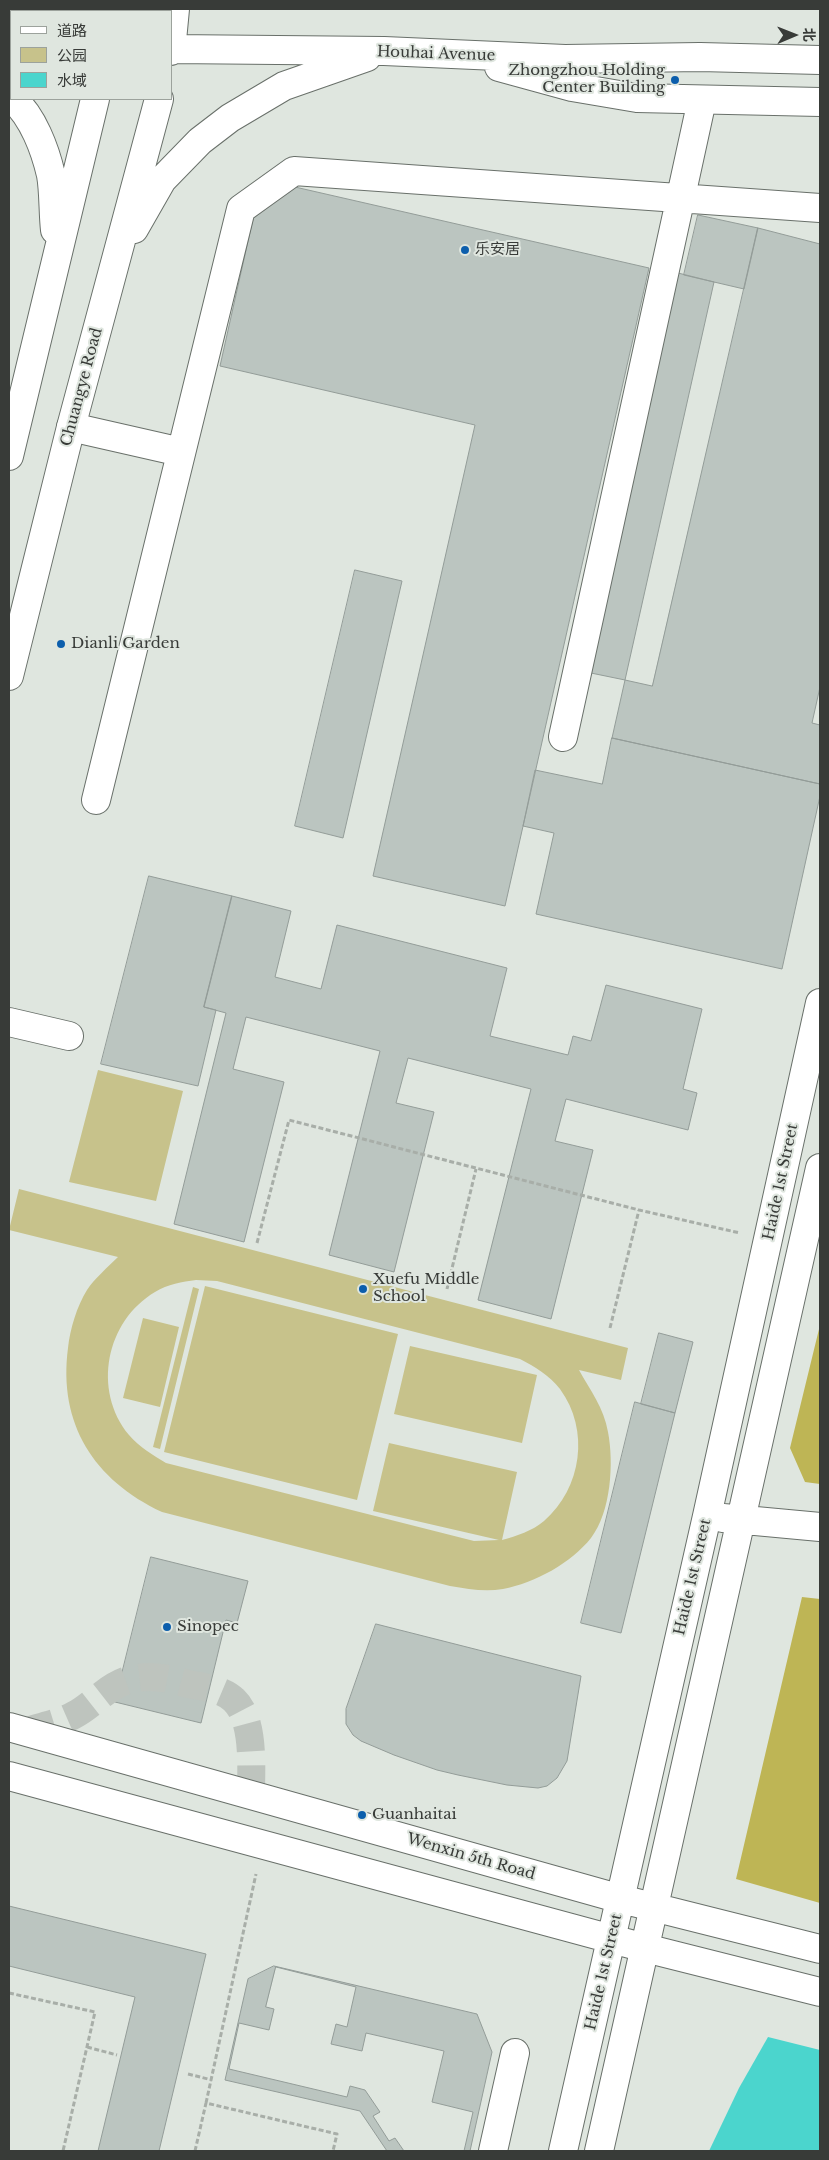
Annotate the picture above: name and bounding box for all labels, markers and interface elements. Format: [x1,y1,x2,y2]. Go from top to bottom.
legend [10,10,172,100]
north arrow [769,10,819,60]
text: 道路 [57,21,87,40]
text: 北 [800,28,818,42]
street label: Houhai Avenue [376,43,496,65]
text: 公园 [57,46,87,65]
place label: Zhongzhou Holding Center Building [508,62,665,97]
text: 水域 [57,71,87,90]
marker: Zhongzhou Holding Center Building [669,74,681,86]
place label: 乐安居 [475,241,520,259]
marker: 乐安居 [459,244,471,256]
street label: Chuangye Road [58,326,106,448]
place label: Dianli Garden [71,635,180,653]
marker: Dianli Garden [55,638,67,650]
street label: Haide 1st Street [760,1122,802,1242]
place label: Xuefu Middle School [373,1271,479,1306]
marker: Xuefu Middle School [357,1283,369,1295]
street label: Haide 1st Street [671,1517,715,1637]
place label: Sinopec [177,1618,239,1636]
marker: Sinopec [161,1621,173,1633]
place label: Guanhaitai [372,1806,457,1824]
marker: Guanhaitai [356,1809,368,1821]
street label: Wenxin 5th Road [405,1830,537,1884]
street label: Haide 1st Street [582,1912,626,2032]

